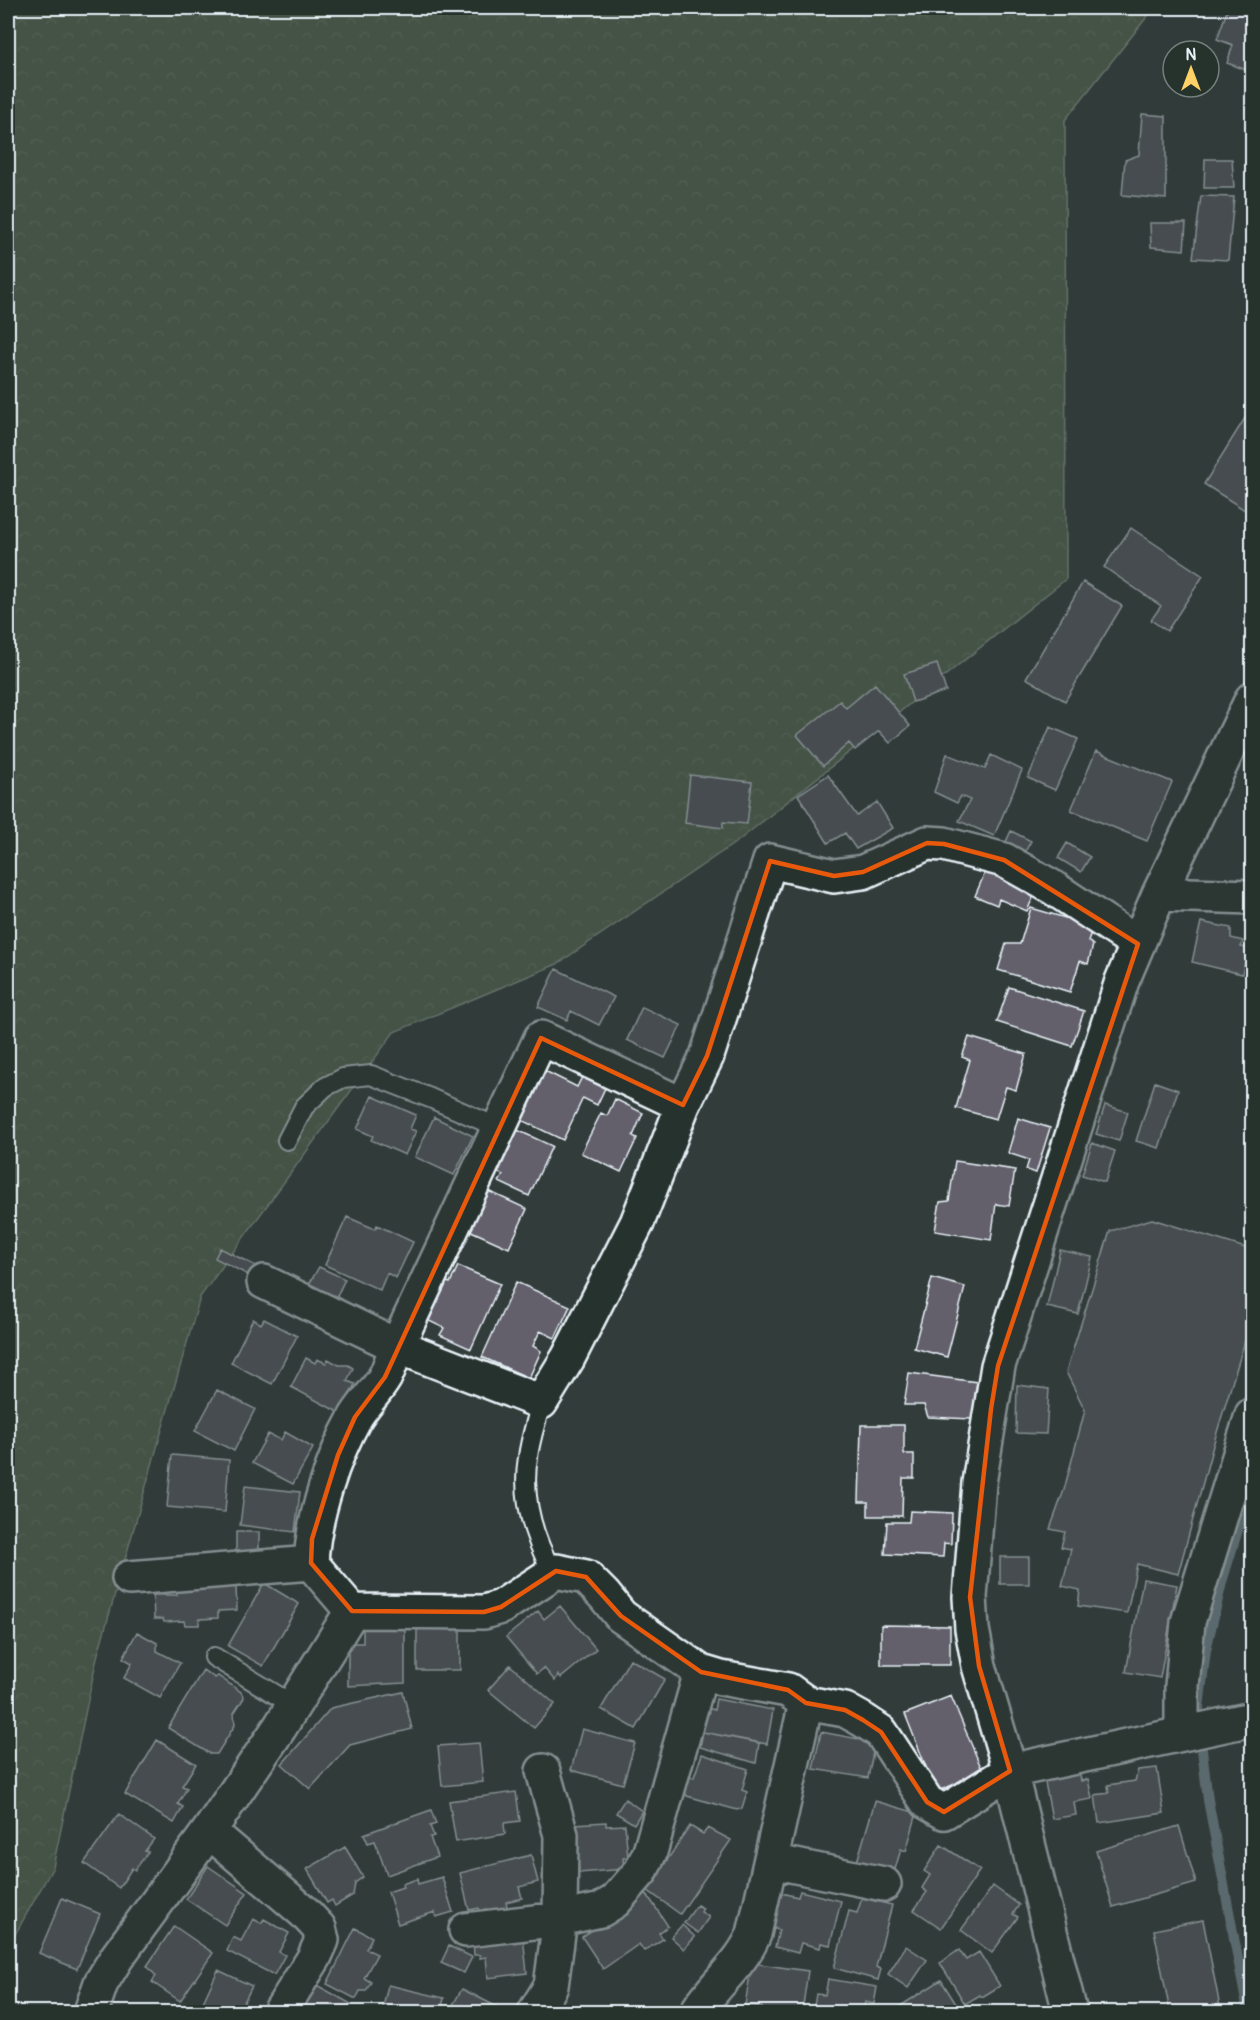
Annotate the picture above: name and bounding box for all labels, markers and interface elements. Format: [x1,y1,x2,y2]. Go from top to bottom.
north arrow [1161,39,1221,99]
text: N [1186,45,1197,65]

